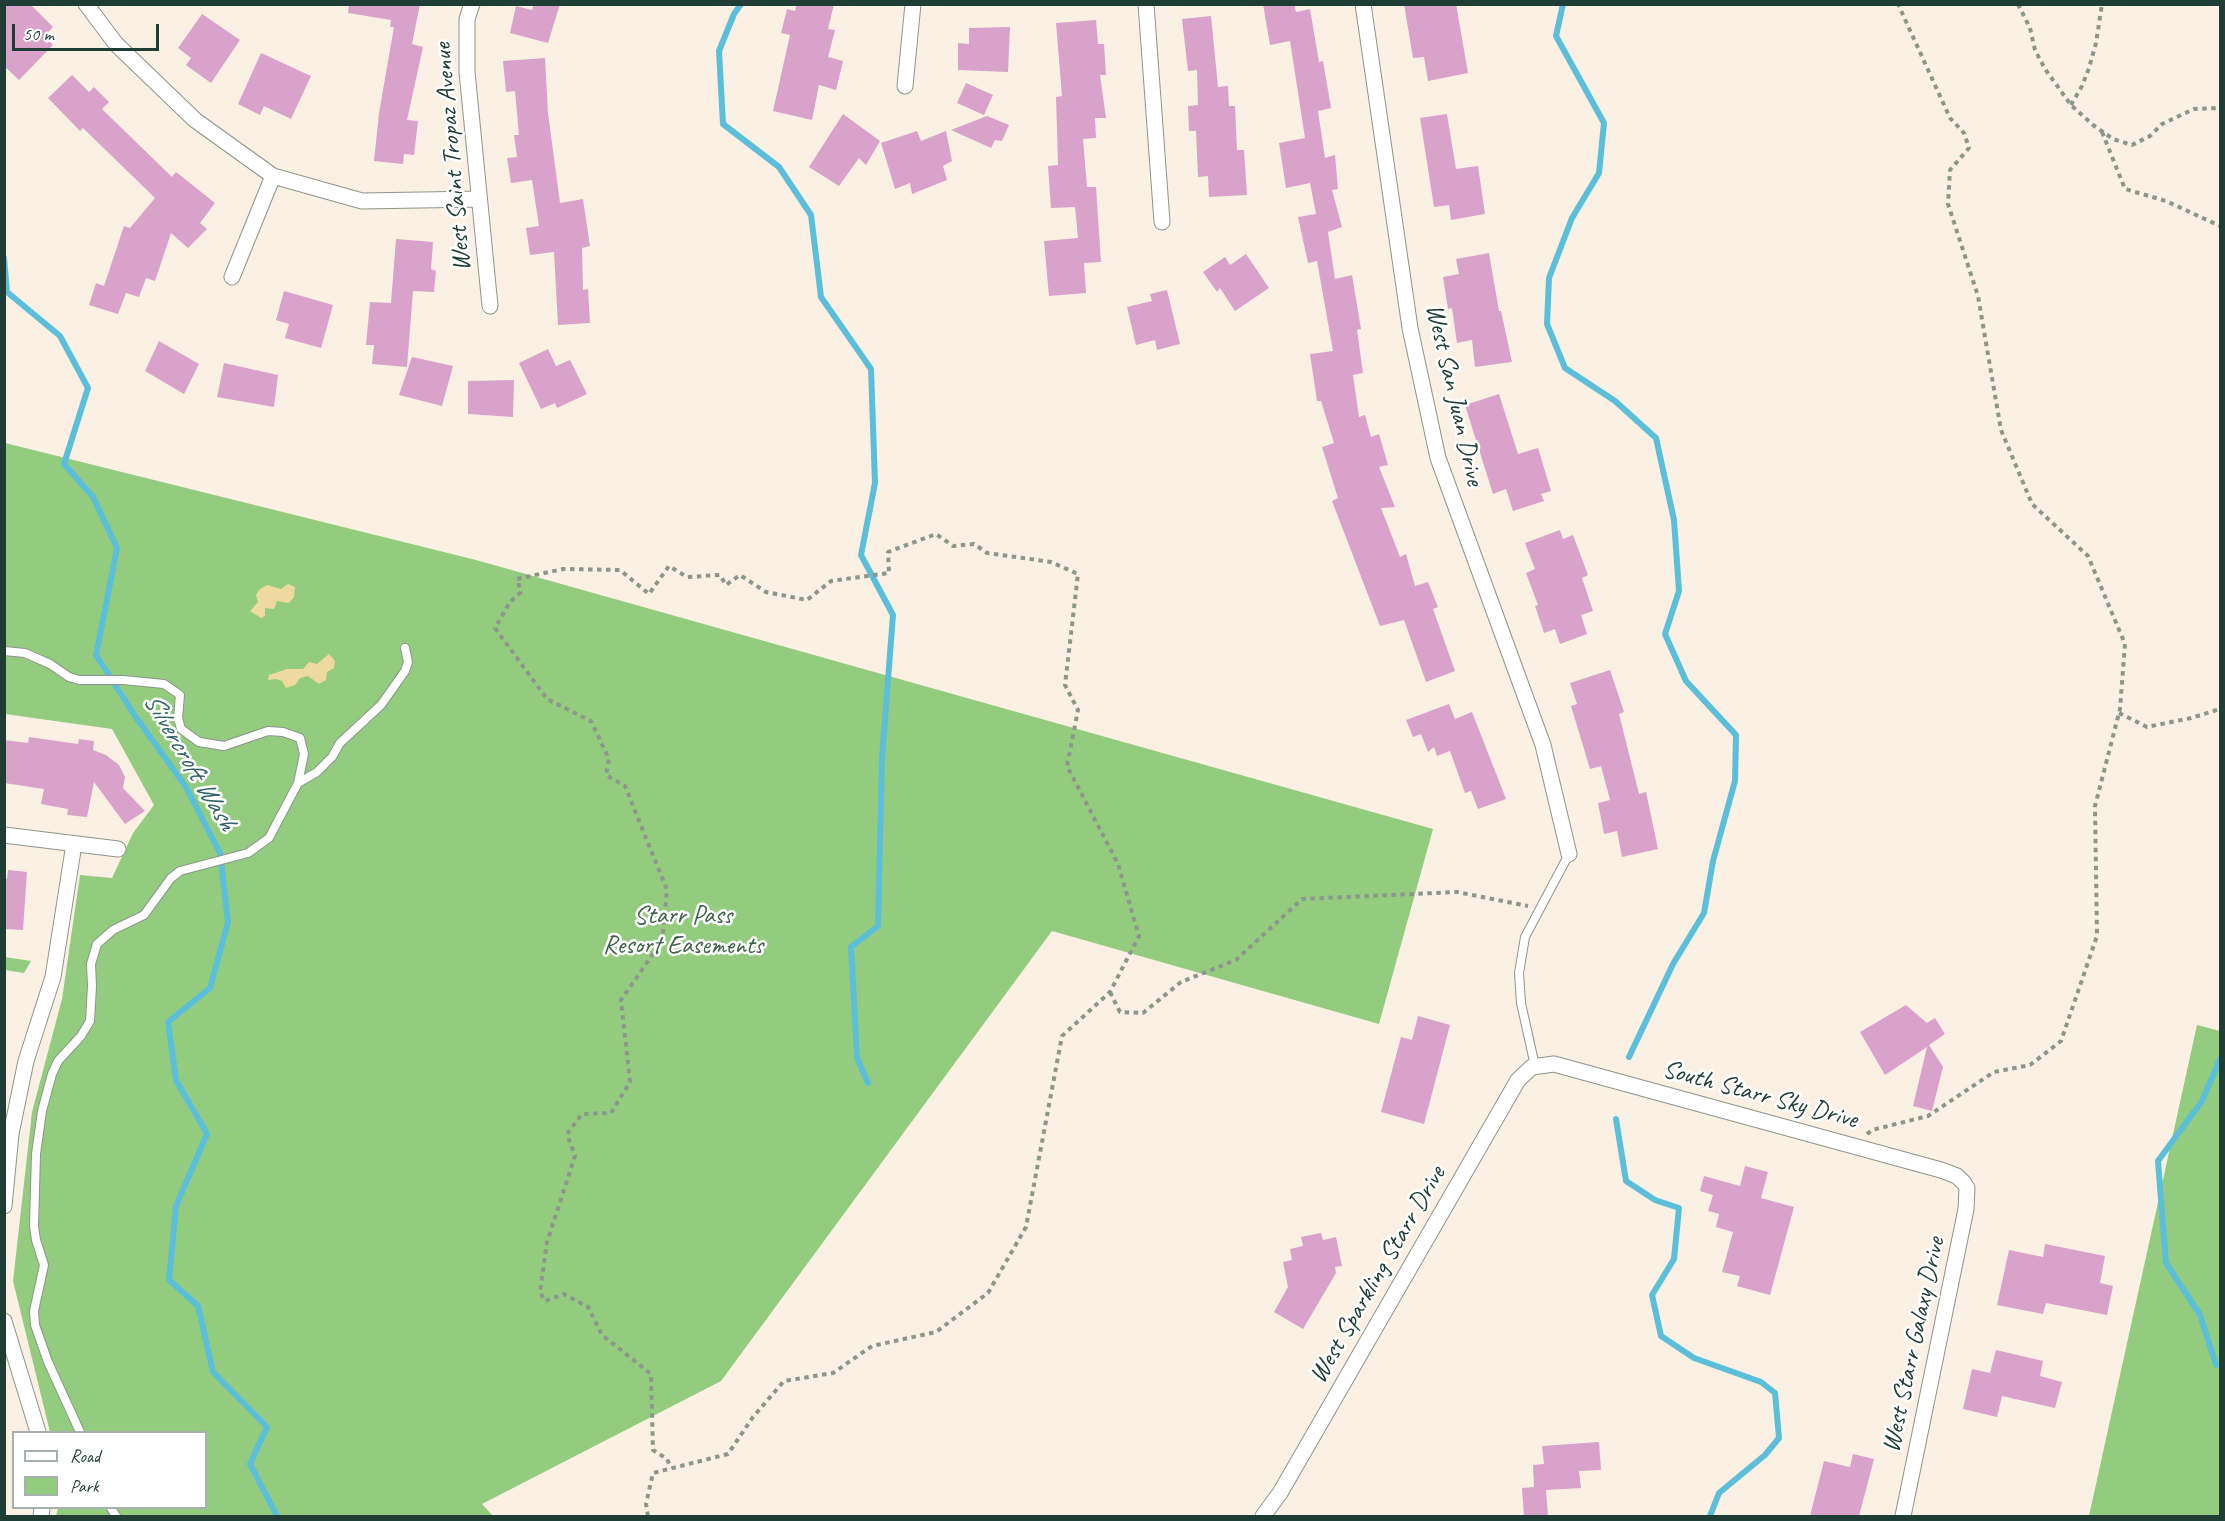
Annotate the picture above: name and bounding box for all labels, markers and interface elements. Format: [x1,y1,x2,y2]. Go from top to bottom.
scale bar [15,12,162,50]
text: 50 m [23,23,54,45]
street label: West Saint Tropaz Avenue [427,41,479,273]
street label: West San Juan Drive [1418,301,1490,489]
water label: Silvercroft Wash [135,687,243,837]
park label: Starr Pass Resort Easements [603,900,763,962]
street label: South Starr Sky Drive [1659,1054,1861,1136]
street label: West Sparkling Starr Drive [1303,1161,1453,1389]
street label: West Starr Galaxy Drive [1876,1235,1952,1455]
legend [12,1431,207,1509]
text: Road [70,1445,100,1467]
text: Park [70,1475,99,1497]

